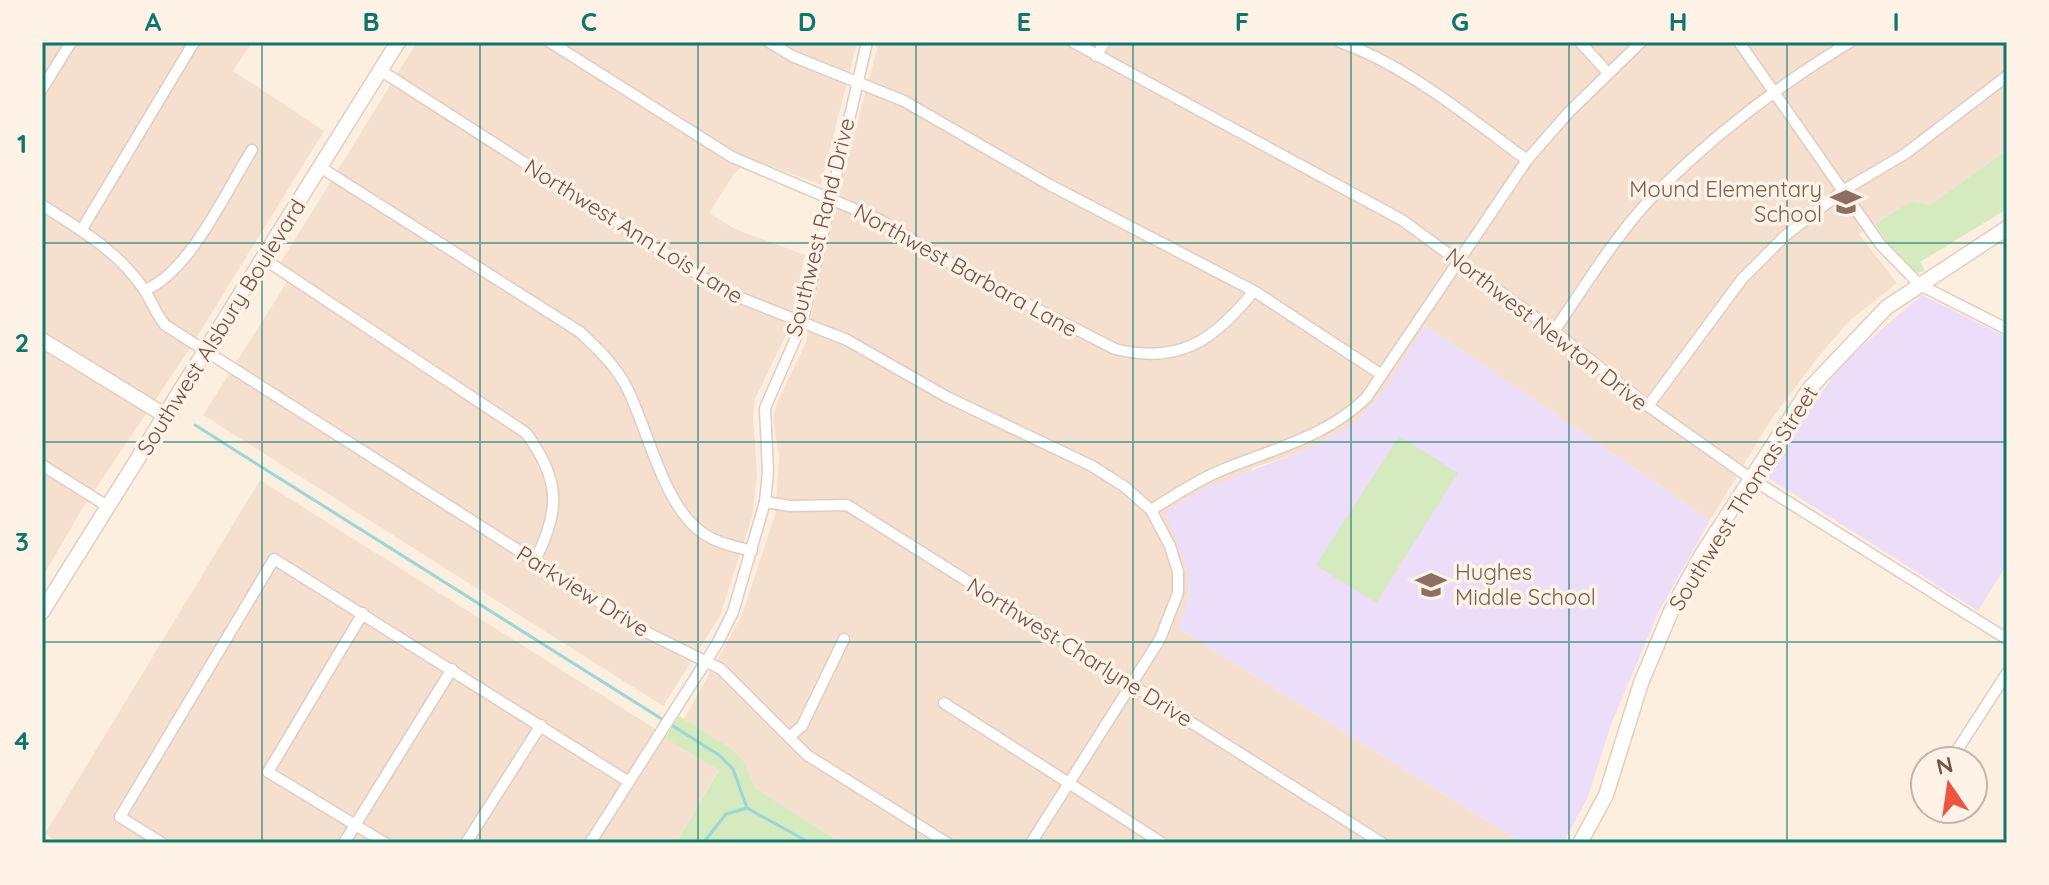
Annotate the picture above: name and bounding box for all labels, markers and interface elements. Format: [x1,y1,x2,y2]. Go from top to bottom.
text: A [145,5,162,38]
text: B [362,5,380,38]
text: C [581,5,597,38]
text: D [798,5,816,38]
text: E [1017,5,1031,38]
text: F [1235,5,1249,38]
text: G [1451,5,1469,38]
text: H [1669,5,1687,38]
text: I [1892,5,1900,38]
street label: Southwest Rand Drive [779,115,861,339]
text: 1 [17,127,27,160]
street label: Northwest Ann Lois Lane [520,152,748,310]
place label: Mound Elementary School [1629,175,1822,228]
school or university icon: Mound Elementary School [1829,185,1863,219]
street label: Southwest Alsbury Boulevard [130,194,312,460]
street label: Northwest Barbara Lane [849,197,1083,343]
street label: Northwest Newton Drive [1440,241,1654,417]
text: 2 [15,326,29,359]
street label: Southwest Thomas Street [1662,380,1824,616]
text: 3 [15,525,29,558]
street label: Parkview Drive [512,539,654,643]
place label: Hughes Middle School [1455,558,1596,611]
school or university icon: Hughes Middle School [1414,568,1448,602]
street label: Northwest Charlyne Drive [962,571,1198,733]
text: 4 [14,724,30,757]
north arrow [1909,745,1989,825]
text: N [1933,750,1956,781]

